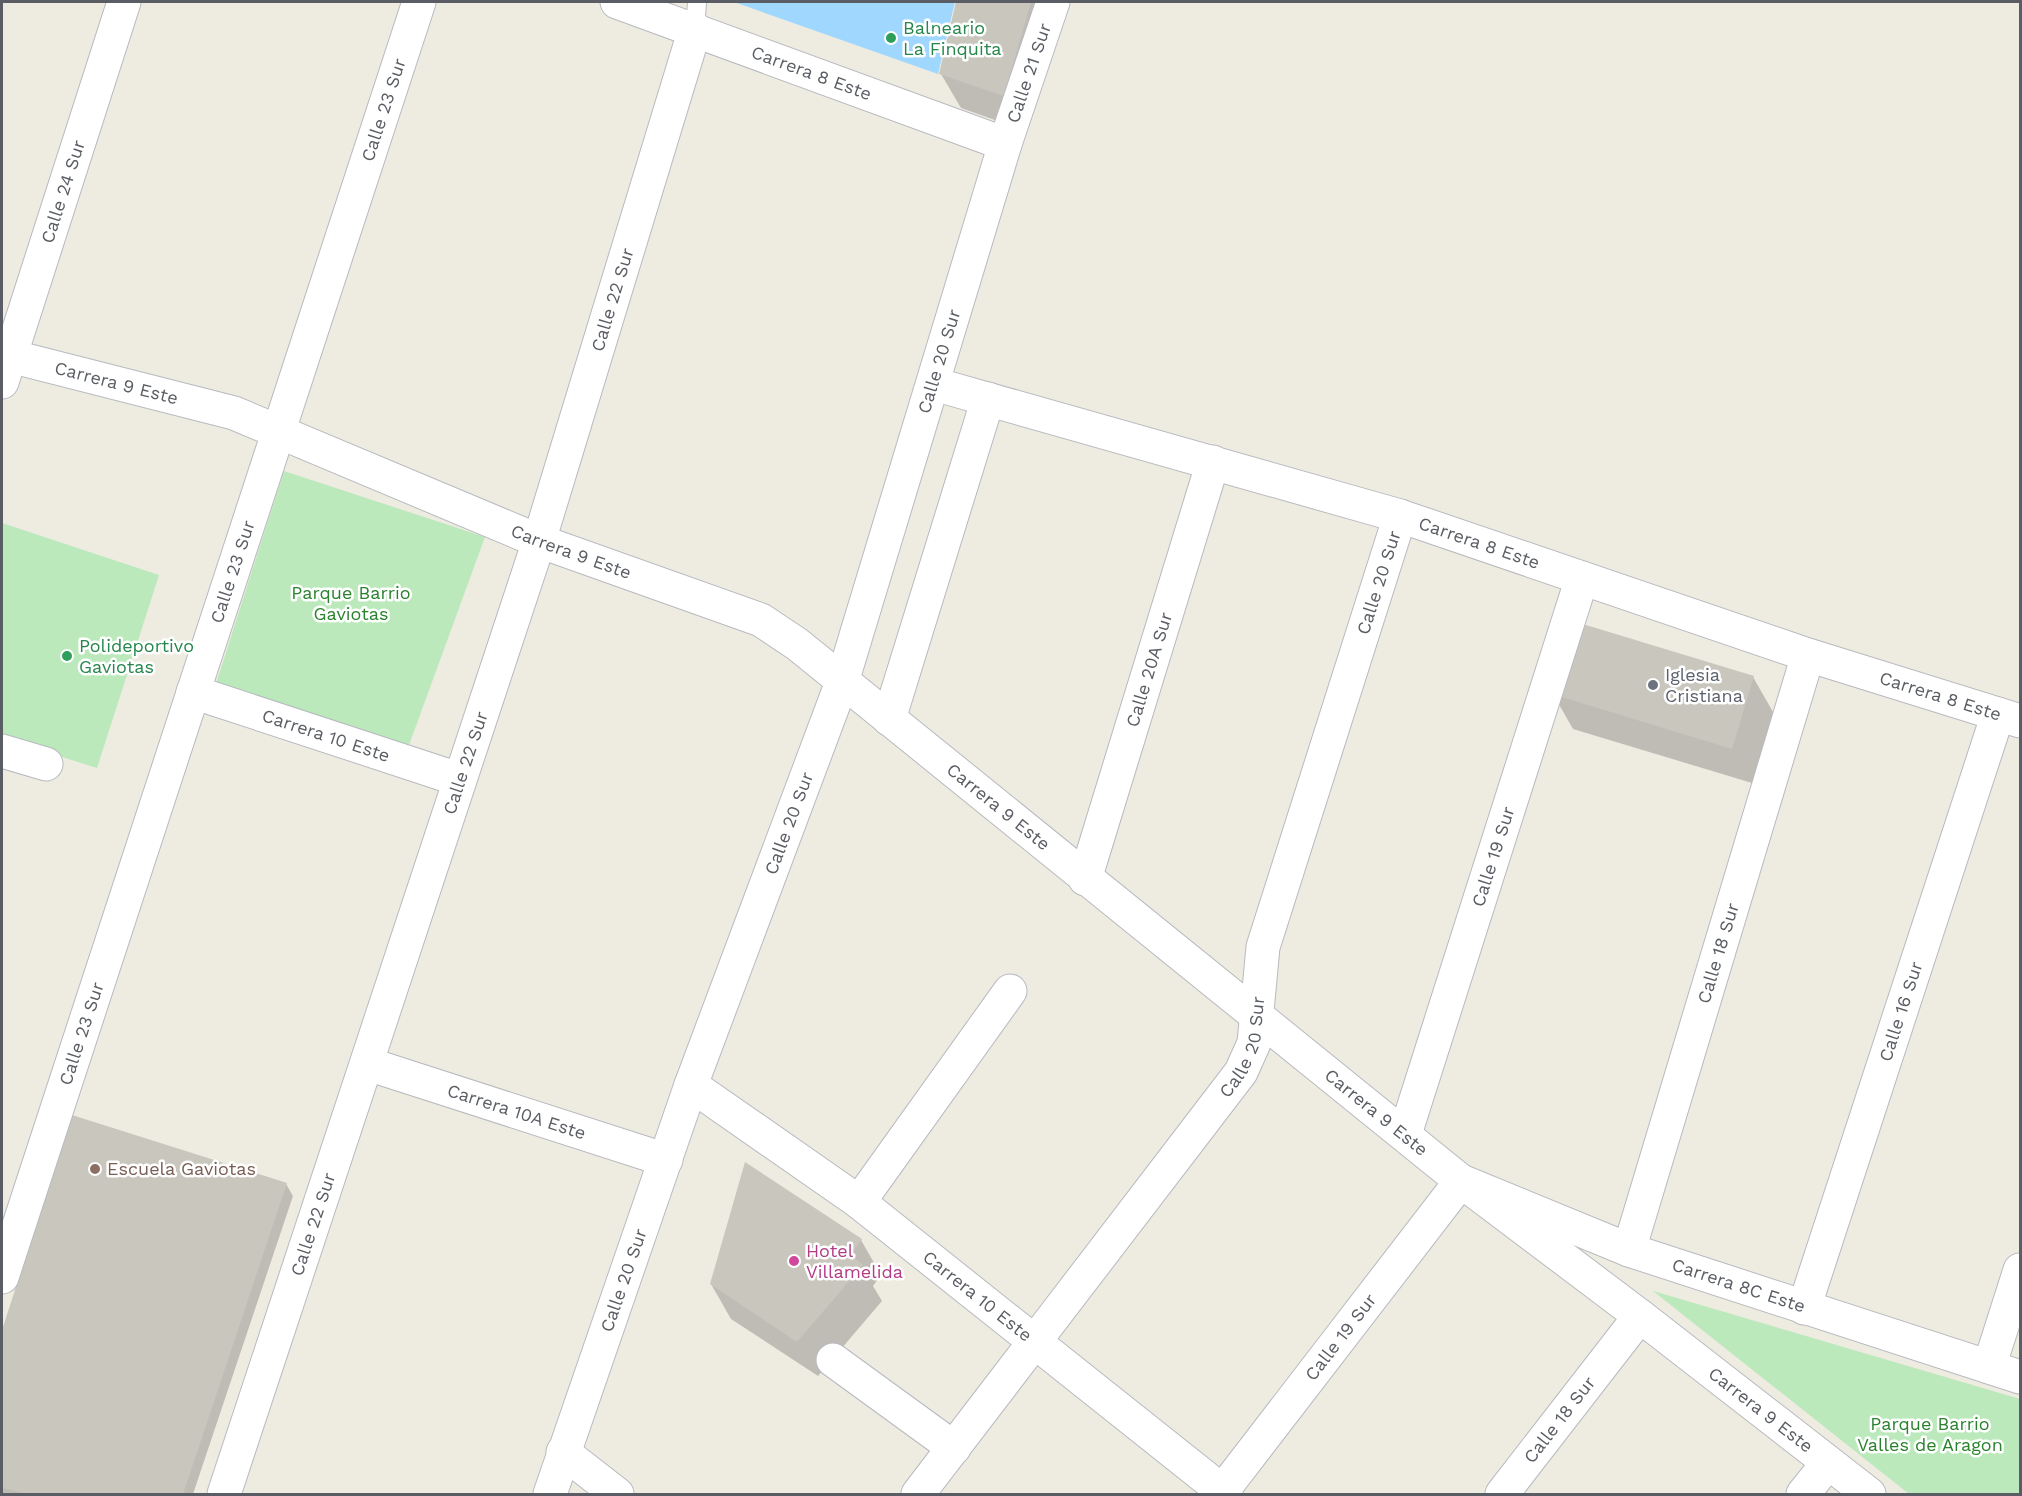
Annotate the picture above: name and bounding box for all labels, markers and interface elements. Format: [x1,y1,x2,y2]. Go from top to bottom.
place label: Balneario La Finquita [903,17,1002,59]
street label: Calle 21 Sur [1002,20,1055,125]
marker: Balneario La Finquita [884,31,898,45]
street label: Carrera 8 Este [749,41,875,104]
street label: Calle 23 Sur [357,55,410,164]
street label: Calle 24 Sur [36,137,89,246]
street label: Calle 22 Sur [586,245,638,354]
street label: Calle 20 Sur [913,307,964,416]
street label: Carrera 9 Este [53,357,180,408]
street label: Carrera 8 Este [1416,512,1543,573]
street label: Calle 23 Sur [206,517,259,626]
street label: Carrera 9 Este [508,519,634,583]
street label: Calle 20 Sur [1352,528,1405,637]
park label: Parque Barrio Gaviotas [291,582,411,624]
street label: Calle 20A Sur [1121,610,1176,729]
place label: Polideportivo Gaviotas [79,635,194,677]
marker: Polideportivo Gaviotas [60,649,74,663]
place label: Iglesia Cristiana [1665,664,1743,706]
street label: Carrera 8 Este [1877,667,2004,725]
marker: Iglesia Cristiana [1646,678,1660,692]
street label: Carrera 10 Este [260,704,393,766]
street label: Calle 22 Sur [438,709,492,817]
street label: Carrera 9 Este [943,758,1054,854]
street label: Calle 20 Sur [760,769,817,877]
street label: Calle 19 Sur [1467,804,1519,909]
street label: Calle 18 Sur [1693,900,1743,1006]
street label: Calle 16 Sur [1874,959,1926,1064]
street label: Calle 23 Sur [54,979,108,1088]
street label: Calle 20 Sur [1214,995,1268,1101]
street label: Carrera 9 Este [1321,1064,1432,1160]
street label: Carrera 10A Este [445,1079,589,1144]
place label: Escuela Gaviotas [107,1158,256,1179]
marker: Escuela Gaviotas [88,1162,102,1176]
street label: Calle 22 Sur [286,1170,339,1278]
street label: Calle 20 Sur [596,1226,651,1335]
place label: Hotel Villamelida [806,1240,903,1282]
street label: Carrera 10 Este [919,1246,1036,1346]
marker: Hotel Villamelida [787,1254,801,1268]
street label: Carrera 8C Este [1670,1254,1808,1317]
street label: Calle 19 Sur [1300,1289,1380,1384]
street label: Carrera 9 Este [1705,1362,1817,1456]
street label: Calle 18 Sur [1519,1372,1599,1467]
park label: Parque Barrio Valles de Aragon [1857,1413,2003,1455]

